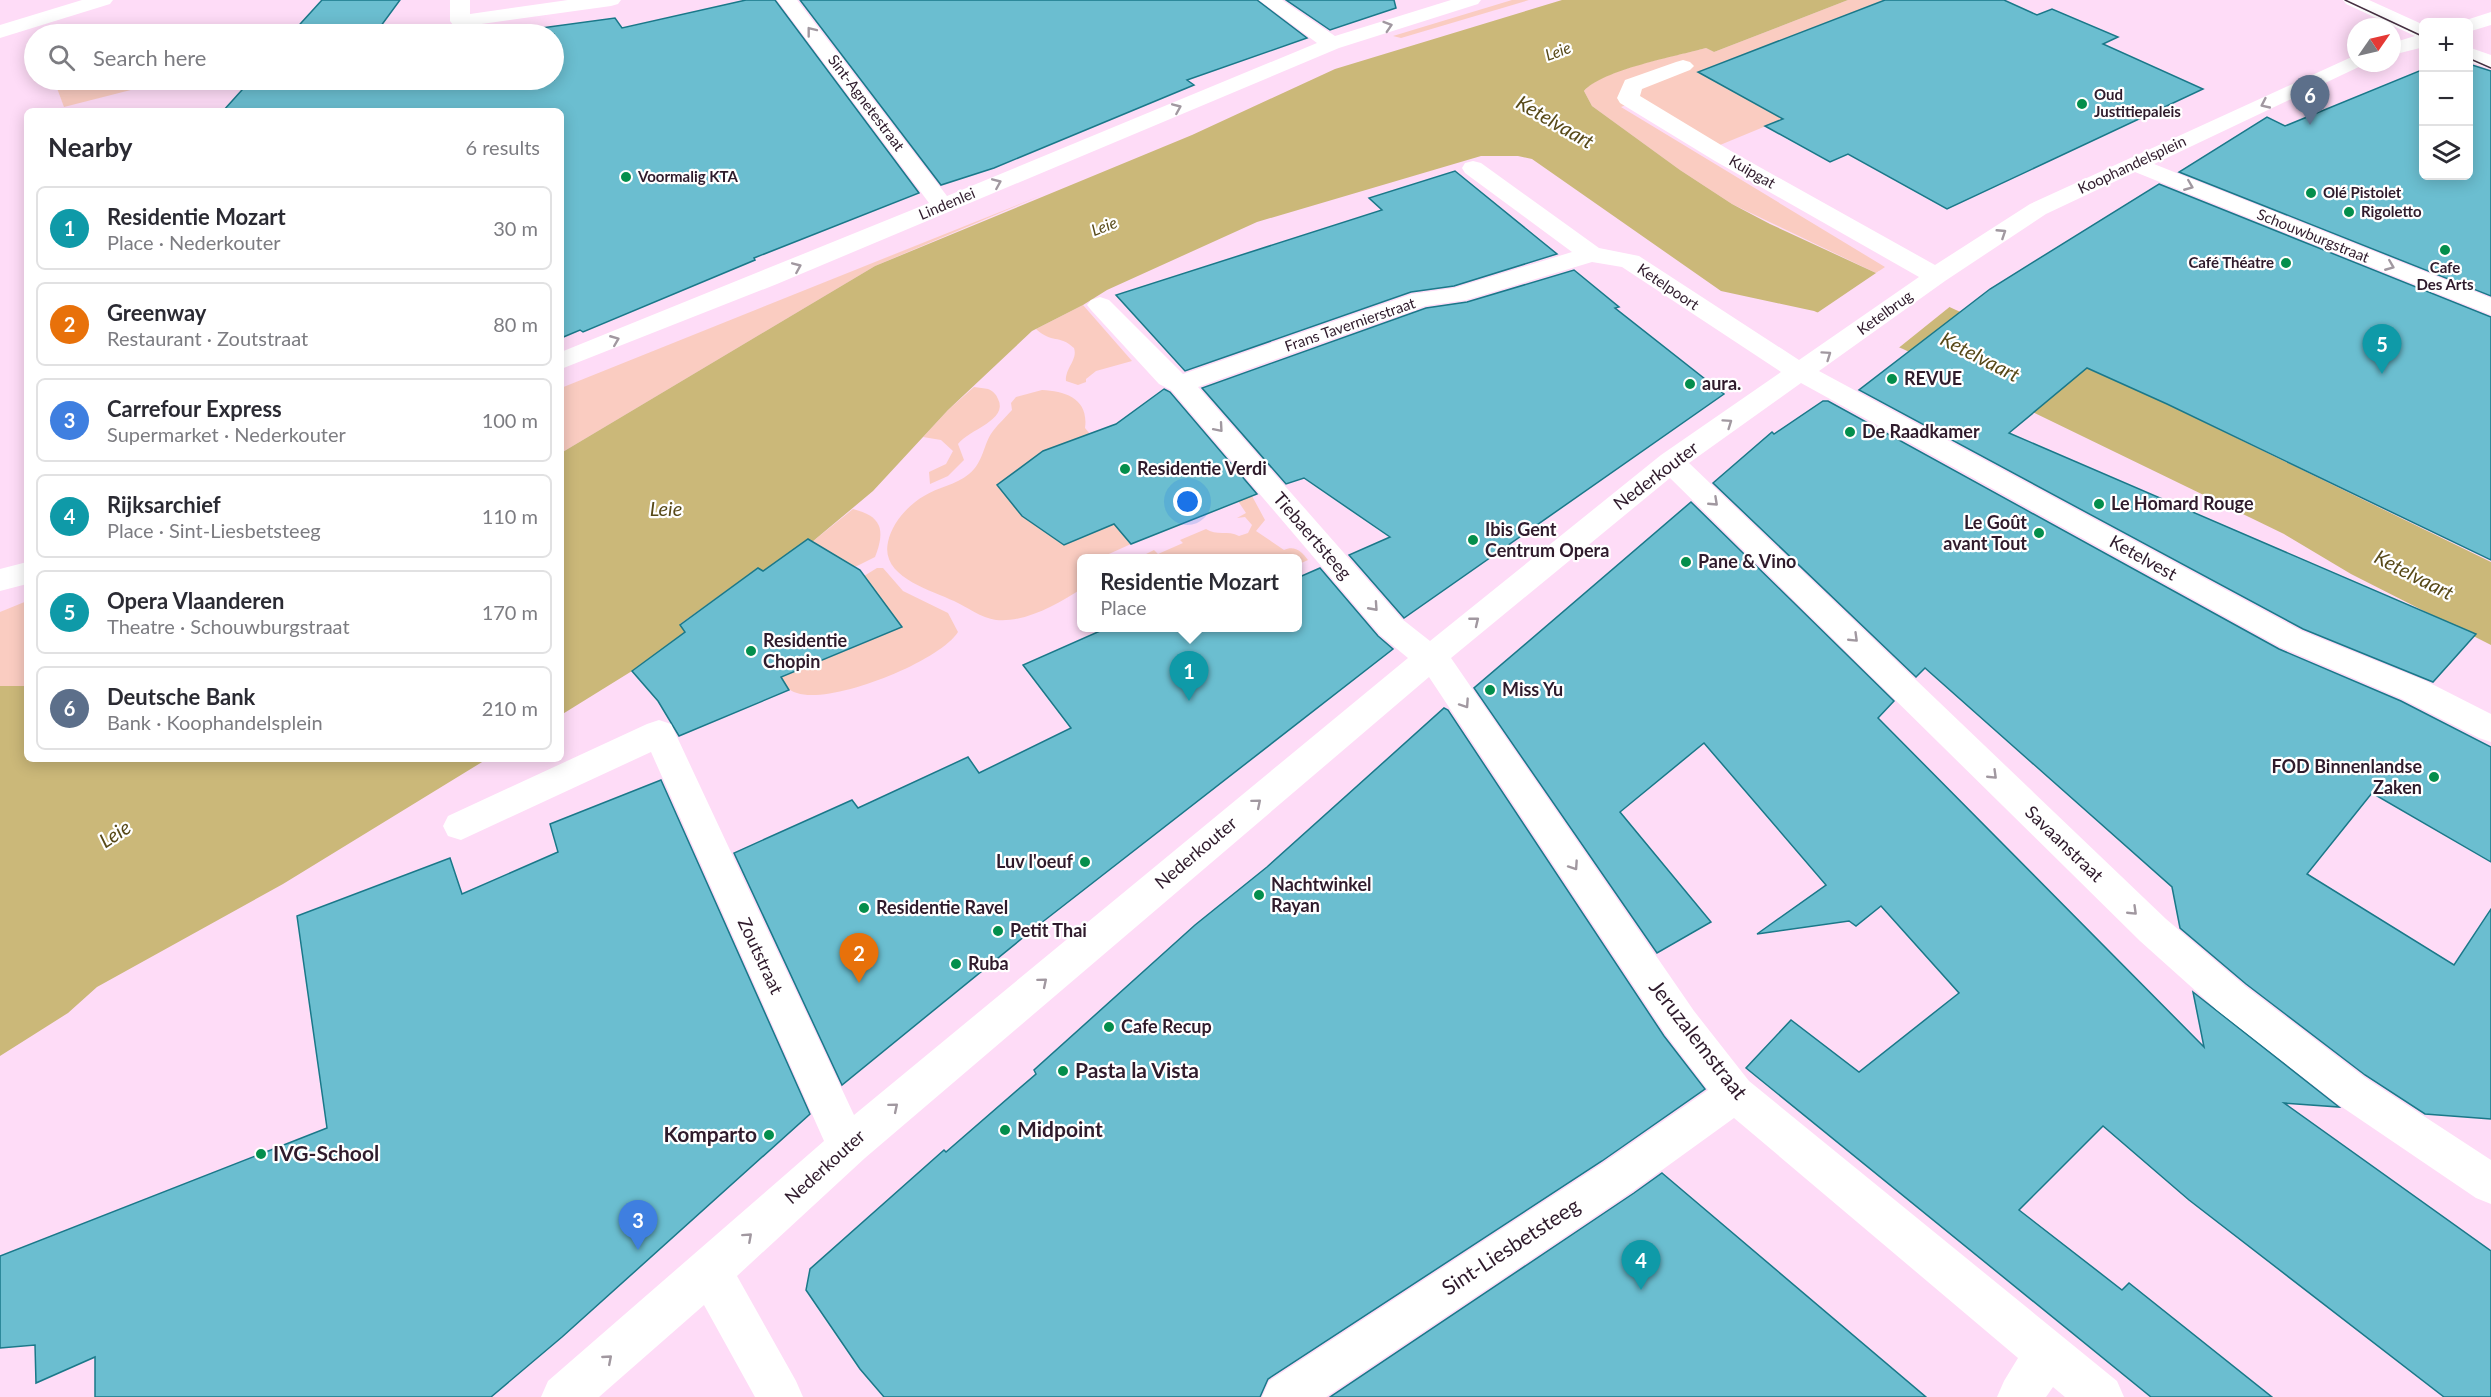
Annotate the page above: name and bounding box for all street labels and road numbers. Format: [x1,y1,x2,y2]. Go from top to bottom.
street label: Sint-Agnetestraat [825,51,909,155]
street label: Koophandelsplein [2075,131,2188,197]
street label: Kuipgat [1726,151,1779,192]
street label: Lindenlei [916,183,977,223]
street label: Schouwburgstraat [2255,204,2373,266]
street label: Ketelpoort [1634,259,1703,314]
street label: Ketelbrug [1853,286,1916,338]
street label: Frans Tavernierstraat [1282,293,1418,355]
street label: Nederkouter [1609,436,1702,514]
street label: Tiebaertsteeg [1269,487,1357,584]
street label: Ketelvest [2106,530,2181,585]
street label: Savaanstraat [2021,801,2109,886]
street label: Nederkouter [1150,811,1241,893]
street label: Zoutstraat [734,914,788,998]
street label: Jeruzalemstraat [1645,974,1754,1104]
street label: Nederkouter [780,1124,869,1208]
street label: Sint-Liesbetsteeg [1437,1192,1584,1300]

